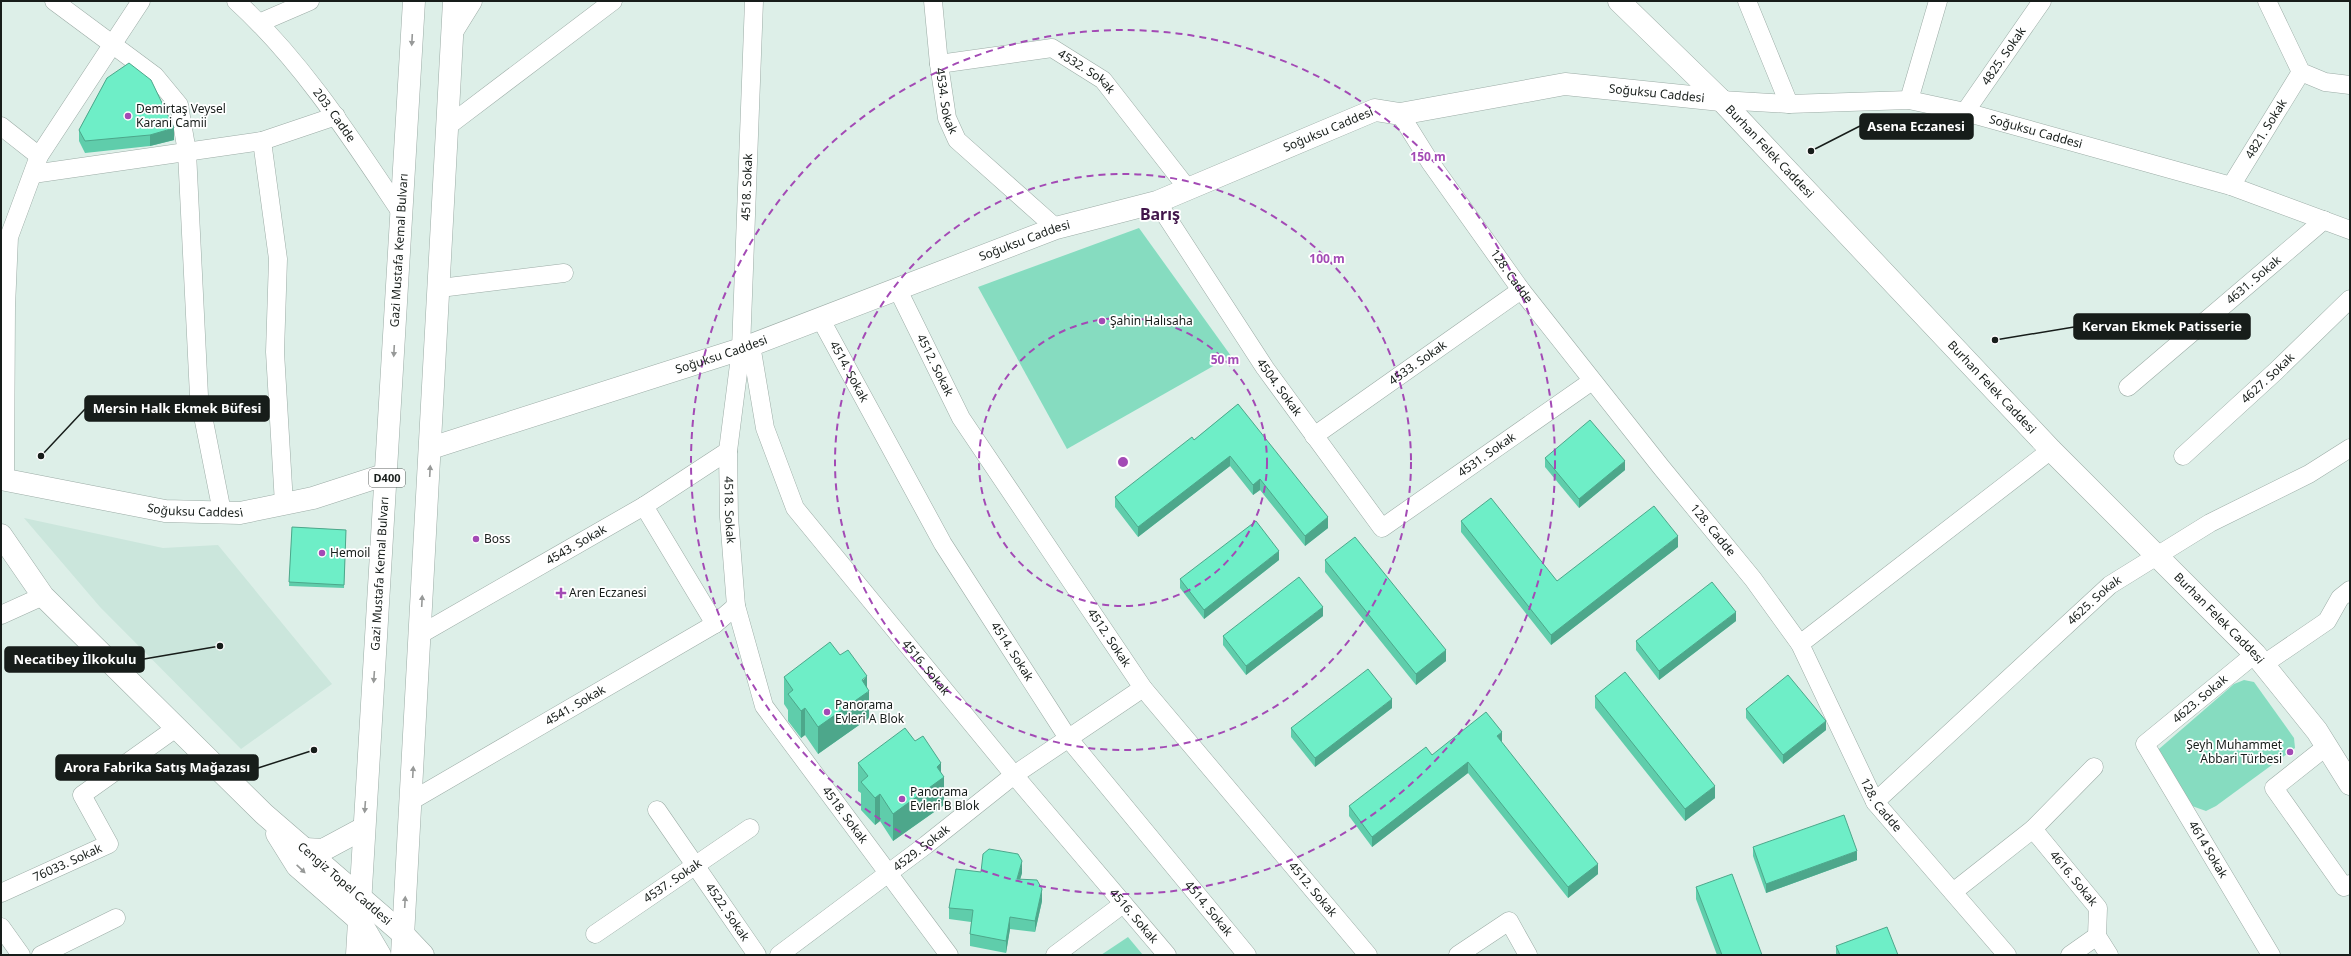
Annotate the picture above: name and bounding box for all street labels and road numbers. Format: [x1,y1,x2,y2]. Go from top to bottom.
street label: 4825. Sokak [1977,23,2030,88]
street label: 4532. Sokak [1055,45,1120,97]
street label: 4534. Sokak [932,67,962,137]
street label: Soğuksu Caddesi [1608,80,1705,106]
street label: 203. Cadde [309,84,360,146]
street label: 4821. Sokak [2241,95,2291,162]
street label: Burhan Felek Caddesi [1722,101,1818,201]
street label: Soğuksu Caddesi [1280,103,1376,156]
street label: Soğuksu Caddesi [1987,110,2085,152]
street label: 4518. Sokak [737,153,756,221]
street label: Gazi Mustafa Kemal Bulvarı [386,173,412,328]
street label: Soğuksu Caddesi [976,216,1072,265]
street label: 128. Cadde [1487,246,1537,307]
street label: 4631. Sokak [2222,251,2285,308]
street label: Soğuksu Caddesi [673,331,770,377]
street label: 4512. Sokak [913,331,958,399]
street label: 4533. Sokak [1385,336,1450,389]
street label: Burhan Felek Caddesi [1944,337,2040,437]
street label: 4514. Sokak [826,338,873,405]
street label: 4627. Sokak [2237,348,2298,407]
street label: 4504. Sokak [1253,355,1307,420]
street label: 4531. Sokak [1454,428,1519,481]
road number: D400 [369,469,405,487]
street label: 4518. Sokak [720,476,740,545]
street label: Gazi Mustafa Kemal Bulvarı [366,496,392,651]
street label: Soğuksu Caddesi [146,499,245,521]
street label: 128. Cadde [1687,500,1740,560]
street label: 4543. Sokak [543,520,610,569]
street label: Burhan Felek Caddesi [2170,569,2269,667]
street label: 4625. Sokak [2063,571,2125,629]
street label: 4512. Sokak [1084,605,1136,671]
street label: 4514. Sokak [987,618,1038,684]
street label: 4516. Sokak [898,636,955,699]
street label: 4623. Sokak [2168,670,2231,727]
street label: 4541. Sokak [542,680,609,729]
street label: 128. Cadde [1857,775,1906,835]
street label: 4518. Sokak [819,783,873,847]
street label: 4614 Sokak [2185,817,2232,882]
street label: 4529. Sokak [889,820,953,875]
street label: Cengiz Topel Caddesi [294,838,396,929]
street label: 76033. Sokak [30,839,105,885]
street label: 4616. Sokak [2046,847,2102,910]
street label: 4537. Sokak [640,854,705,907]
street label: 4512. Sokak [1285,858,1342,921]
street label: 4514. Sokak [1181,877,1237,940]
street label: 4522. Sokak [702,879,754,945]
street label: 4516. Sokak [1106,885,1163,947]

